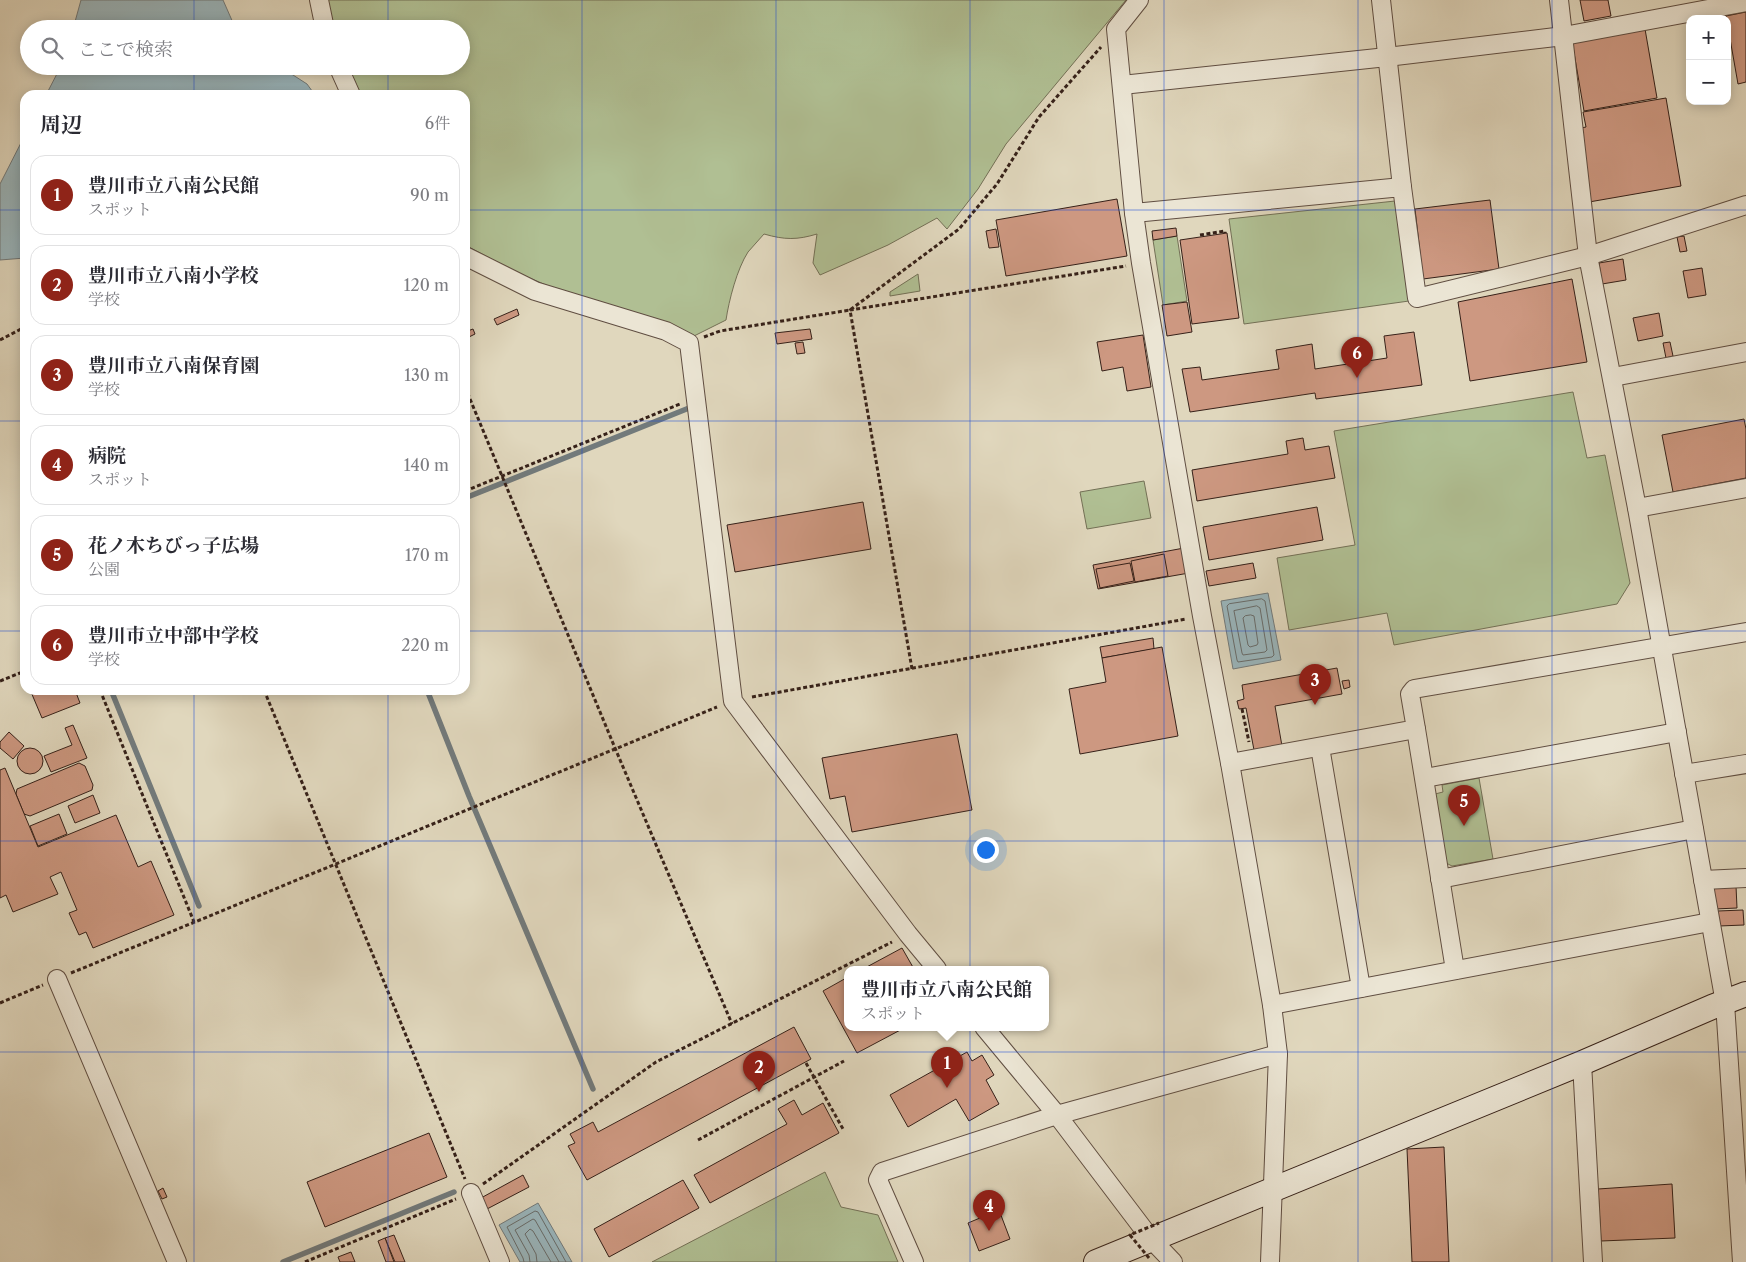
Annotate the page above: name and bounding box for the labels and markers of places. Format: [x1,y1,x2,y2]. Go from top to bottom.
pin: 6 [1341,337,1373,378]
pin: 3 [1299,664,1331,705]
pin: 5 [1448,785,1480,826]
pin: 1 [931,1047,963,1088]
pin: 2 [743,1051,775,1092]
pin: 4 [973,1190,1005,1231]

